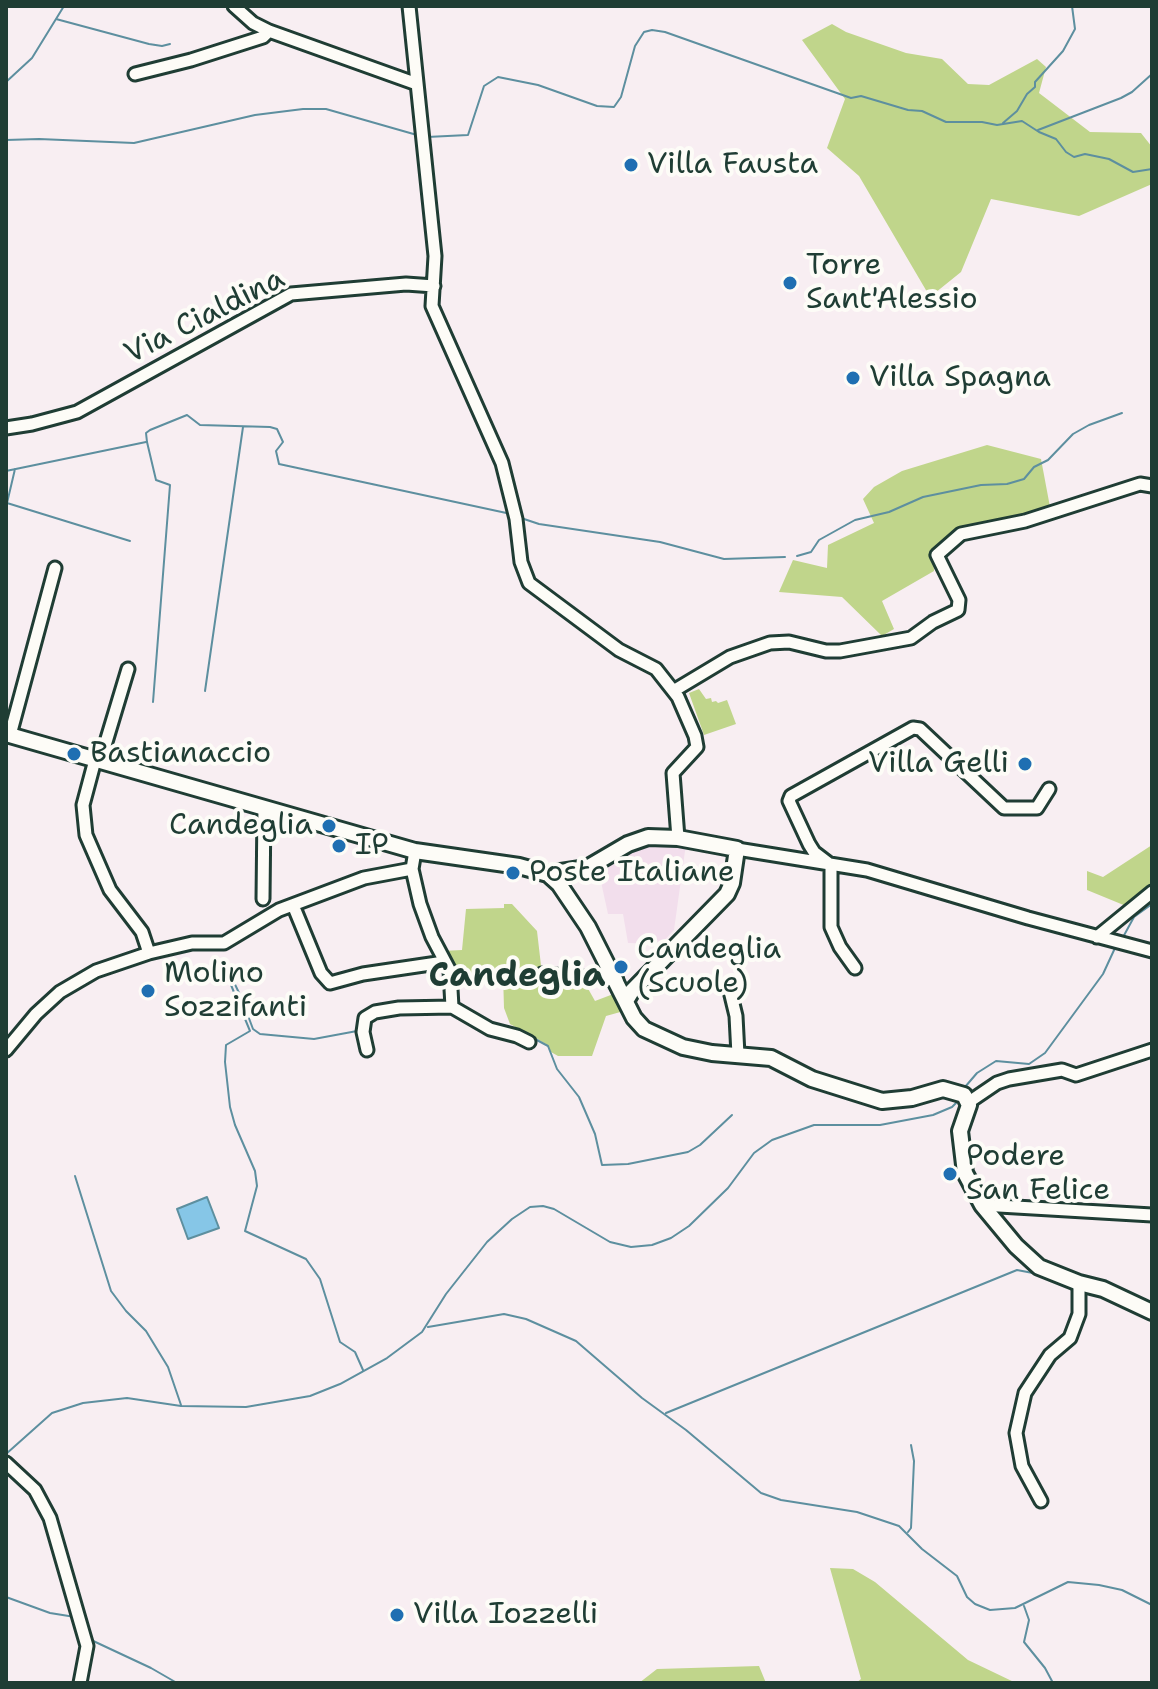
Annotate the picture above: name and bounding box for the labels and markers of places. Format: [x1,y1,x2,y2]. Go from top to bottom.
place label: Villa Fausta [647,147,818,183]
marker: Villa Fausta [622,156,640,174]
place label: Torre Sant'Alessio [806,248,978,318]
marker: Torre Sant'Alessio [781,274,799,292]
place label: Villa Spagna [869,360,1051,396]
marker: Villa Spagna [844,369,862,387]
place label: Bastianaccio [90,736,271,772]
marker: Bastianaccio [65,745,83,763]
place label: Villa Gelli [868,746,1009,782]
marker: Villa Gelli [1016,755,1034,773]
place label: Candeglia [169,808,313,844]
marker: Candeglia [320,817,338,835]
place label: IP [355,828,389,864]
marker: IP [330,837,348,855]
place label: Poste Italiane [529,855,735,891]
marker: Poste Italiane [504,864,522,882]
place label: Candeglia (Scuole) [637,932,781,1002]
place label: Molino Sozzifanti [164,956,307,1026]
marker: Candeglia (Scuole) [612,958,630,976]
marker: Molino Sozzifanti [139,982,157,1000]
place label: Podere San Felice [966,1139,1110,1210]
marker: Podere San Felice [941,1165,959,1183]
place label: Villa Iozzelli [413,1597,598,1633]
marker: Villa Iozzelli [388,1606,406,1624]

